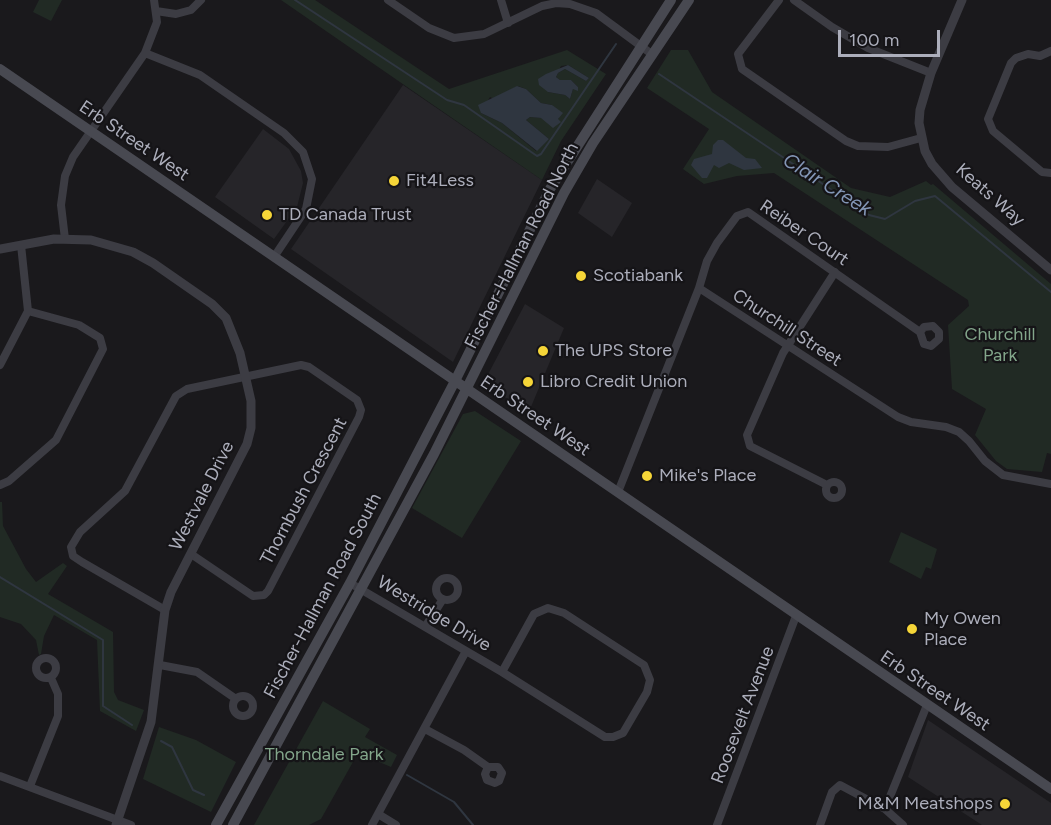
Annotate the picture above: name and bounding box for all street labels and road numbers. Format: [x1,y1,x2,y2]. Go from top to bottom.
street label: Erb Street West [75,96,193,186]
street label: Fischer-Hallman Road North [461,139,583,353]
street label: Keats Way [951,159,1029,231]
street label: Reiber Court [755,195,853,271]
street label: Churchill Street [728,285,846,371]
street label: Erb Street West [476,371,594,461]
street label: Thornbush Crescent [256,414,352,568]
street label: Westvale Drive [165,438,239,554]
street label: Fischer-Hallman Road South [260,490,386,702]
street label: Westridge Drive [373,572,495,656]
street label: Roosevelt Avenue [707,643,779,787]
street label: Erb Street West [876,646,994,736]

